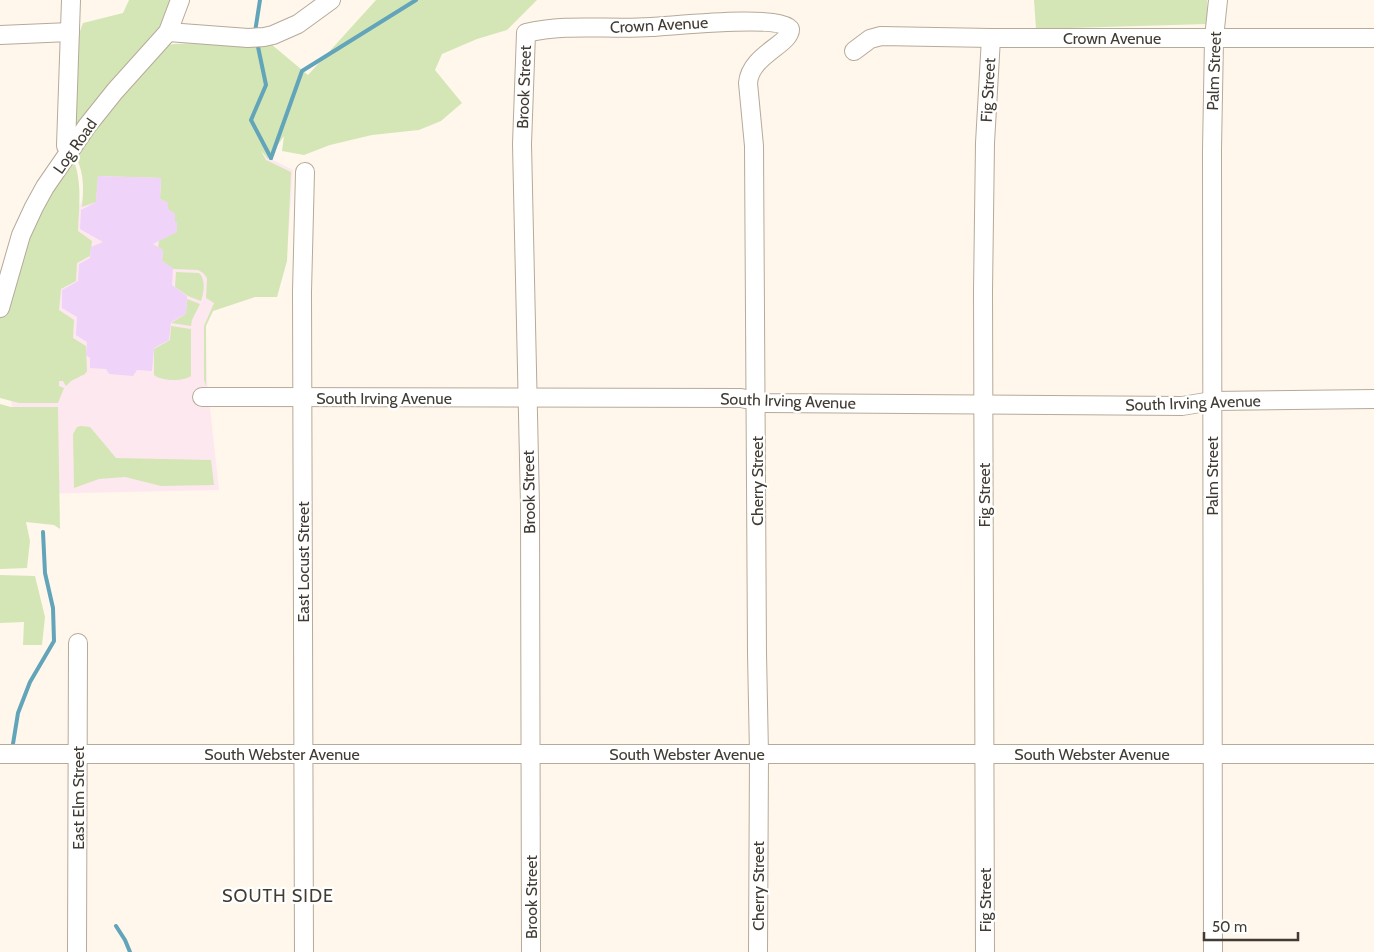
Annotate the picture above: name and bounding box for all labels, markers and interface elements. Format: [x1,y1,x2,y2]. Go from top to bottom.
street label: Crown Avenue [609,13,709,37]
street label: Crown Avenue [1063,29,1161,48]
street label: Palm Street [1203,31,1225,111]
street label: Brook Street [513,44,535,129]
street label: Fig Street [977,57,999,123]
street label: Log Road [49,115,101,177]
street label: South Irving Avenue [316,389,452,408]
street label: South Irving Avenue [720,389,856,413]
street label: South Irving Avenue [1125,391,1261,415]
street label: Cherry Street [748,436,767,526]
street label: Palm Street [1203,436,1222,516]
street label: Brook Street [519,449,539,534]
street label: Fig Street [975,462,994,527]
street label: East Locust Street [294,501,313,623]
street label: South Webster Avenue [204,745,360,764]
street label: South Webster Avenue [609,745,765,764]
street label: South Webster Avenue [1014,745,1170,764]
street label: East Elm Street [69,746,88,850]
street label: Cherry Street [749,841,768,931]
street label: Brook Street [522,854,541,939]
street label: Fig Street [976,867,995,932]
district label: SOUTH SIDE [222,885,334,907]
scale bar [1204,910,1298,942]
text: 50 m [1212,918,1247,936]

